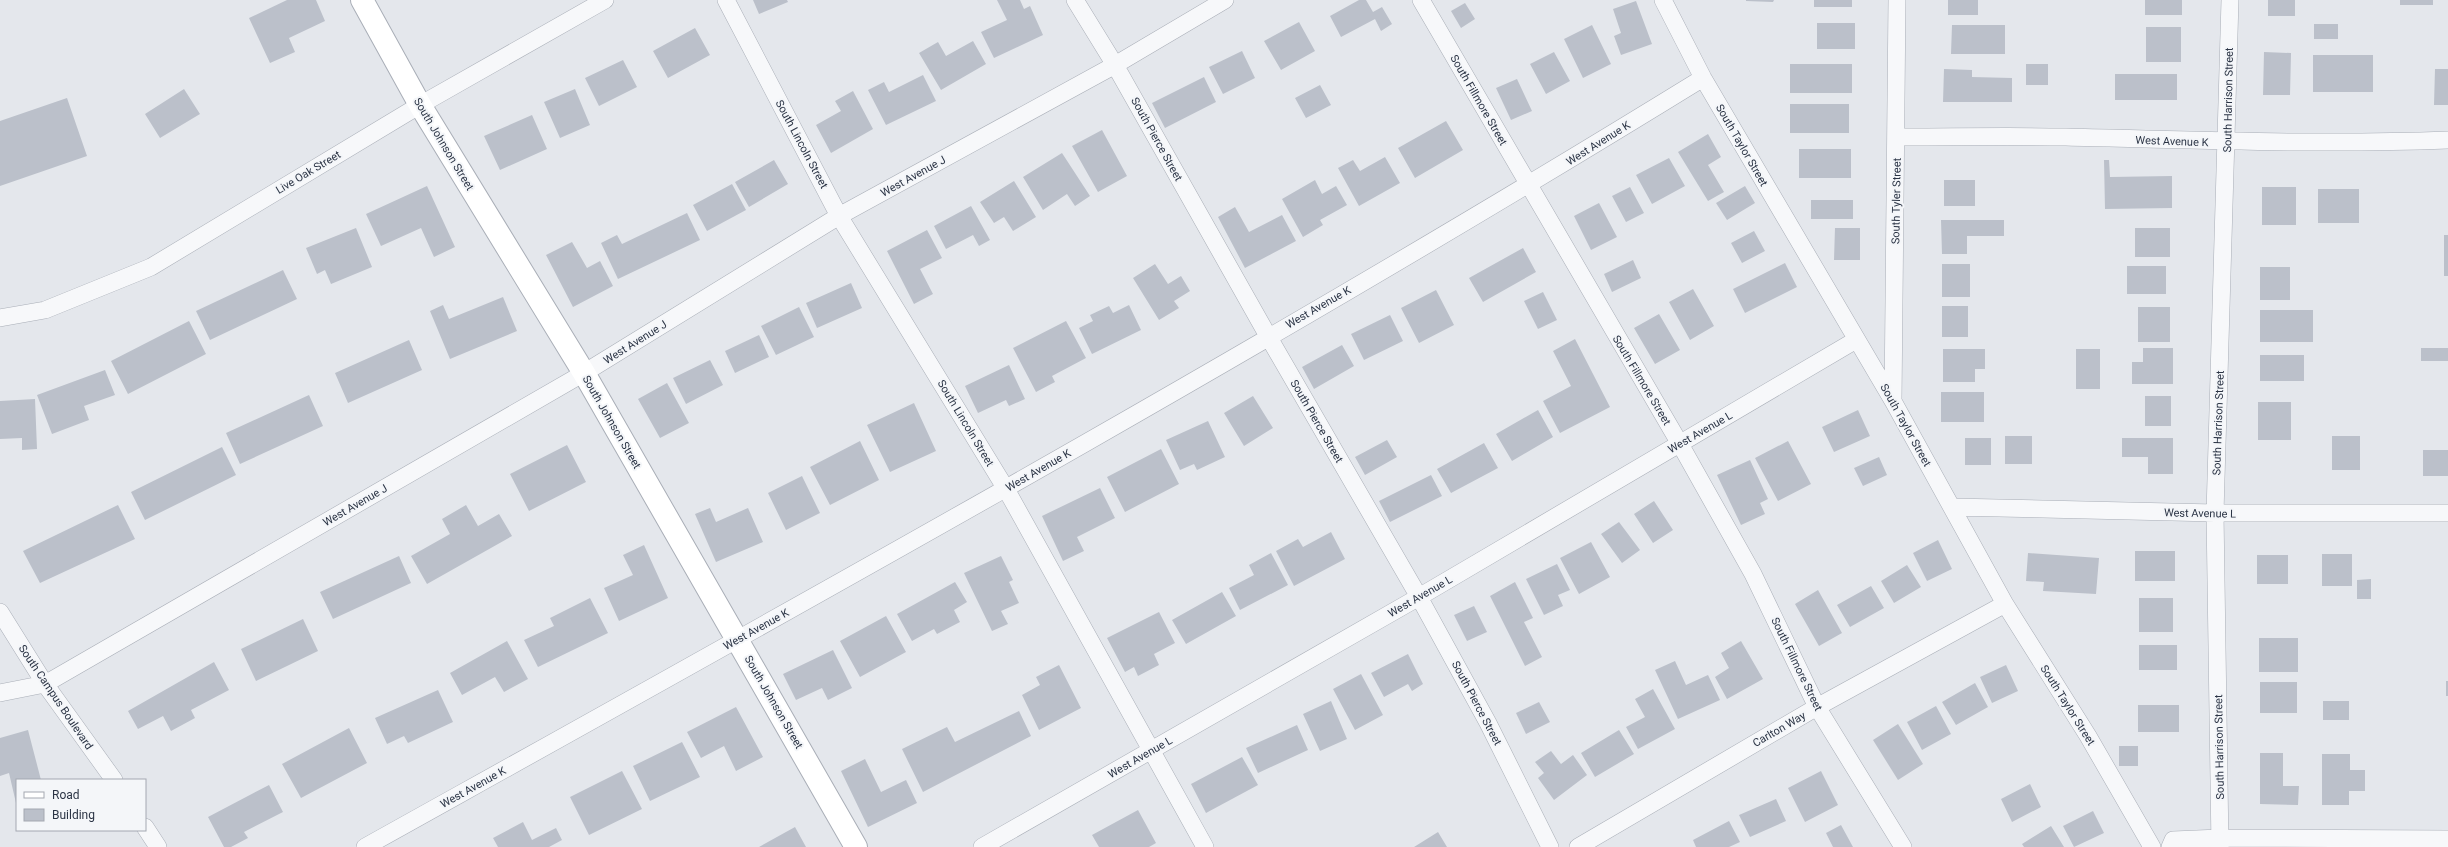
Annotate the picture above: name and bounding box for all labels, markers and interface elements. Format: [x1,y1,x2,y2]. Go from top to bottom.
street label: South Harrison Street [2221,47,2236,153]
street label: South Fillmore Street [1447,53,1510,148]
street label: South Pierce Street [1128,95,1185,184]
street label: South Johnson Street [411,96,477,193]
street label: South Lincoln Street [773,98,831,191]
street label: South Taylor Street [1713,102,1771,189]
street label: West Avenue K [1564,119,1633,168]
street label: West Avenue K [2135,134,2209,149]
street label: Live Oak Street [273,148,343,197]
street label: West Avenue J [879,153,948,200]
street label: South Tyler Street [1889,157,1904,244]
street label: West Avenue K [1283,283,1353,331]
street label: West Avenue J [601,318,669,367]
street label: South Fillmore Street [1610,333,1674,428]
street label: South Harrison Street [2210,370,2227,476]
street label: South Johnson Street [580,373,644,472]
street label: South Pierce Street [1288,377,1346,465]
street label: South Lincoln Street [935,378,997,469]
street label: South Taylor Street [1877,382,1934,469]
street label: West Avenue L [1666,409,1735,456]
street label: West Avenue K [1003,446,1073,494]
street label: West Avenue J [321,482,390,529]
street label: West Avenue L [2164,506,2236,521]
street label: West Avenue L [1386,573,1455,620]
street label: West Avenue K [721,606,791,653]
street label: South Fillmore Street [1768,615,1825,713]
street label: South Campus Boulevard [16,642,95,752]
street label: South Johnson Street [742,653,806,752]
street label: South Pierce Street [1449,659,1504,748]
street label: South Taylor Street [2038,663,2098,748]
street label: South Harrison Street [2212,694,2227,800]
street label: Carlton Way [1751,709,1809,750]
street label: West Avenue L [1106,734,1175,781]
street label: West Avenue K [438,764,508,811]
legend [16,779,146,831]
text: Road [52,788,80,802]
text: Building [52,808,95,822]

